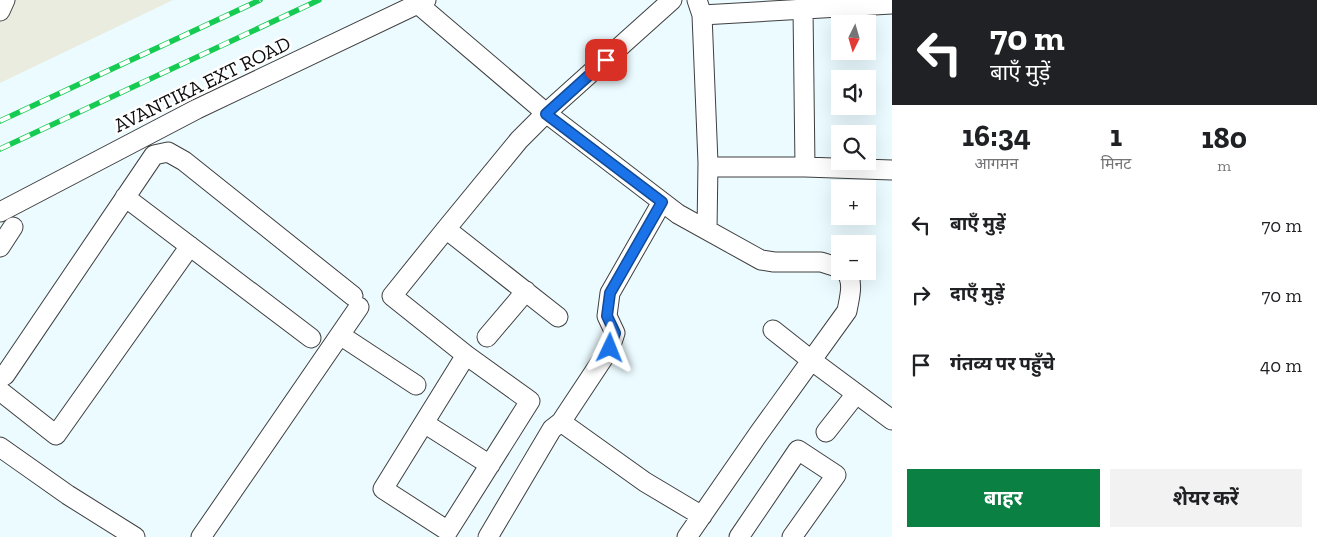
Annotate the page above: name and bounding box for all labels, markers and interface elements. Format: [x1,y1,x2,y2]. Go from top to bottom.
north arrow [831,15,876,60]
map controls [831,15,876,280]
text: 70 m [990,17,1065,59]
icon: left [907,20,972,85]
street label: AVANTIKA EXT ROAD [110,31,294,137]
pin [585,39,627,81]
icon: arrive [592,46,620,74]
text: बाएँ मुड़ें [990,59,1050,86]
button: sound [831,70,876,115]
text: 16:34 [962,118,1031,154]
text: 1 [1110,118,1122,154]
text: 180 [1201,120,1247,156]
button: search [831,125,876,170]
text: आगमन [974,154,1018,173]
text: मिनट [1101,154,1131,173]
text: m [1217,156,1231,175]
button: + [831,180,876,225]
icon: left [907,211,935,239]
text: बाएँ मुड़ें [950,212,1006,235]
text: 70 m [1261,214,1302,237]
button: − [831,235,876,280]
icon: right [907,281,935,309]
text: दाएँ मुड़ें [950,282,1005,305]
text: 70 m [1261,284,1302,307]
position arrow [583,321,635,373]
icon: arrive [907,351,935,379]
text: गंतव्य पर पहुँचे [950,352,1055,375]
text: 40 m [1260,354,1302,377]
button: बाहर [907,469,1100,527]
button: शेयर करें [1110,469,1302,527]

